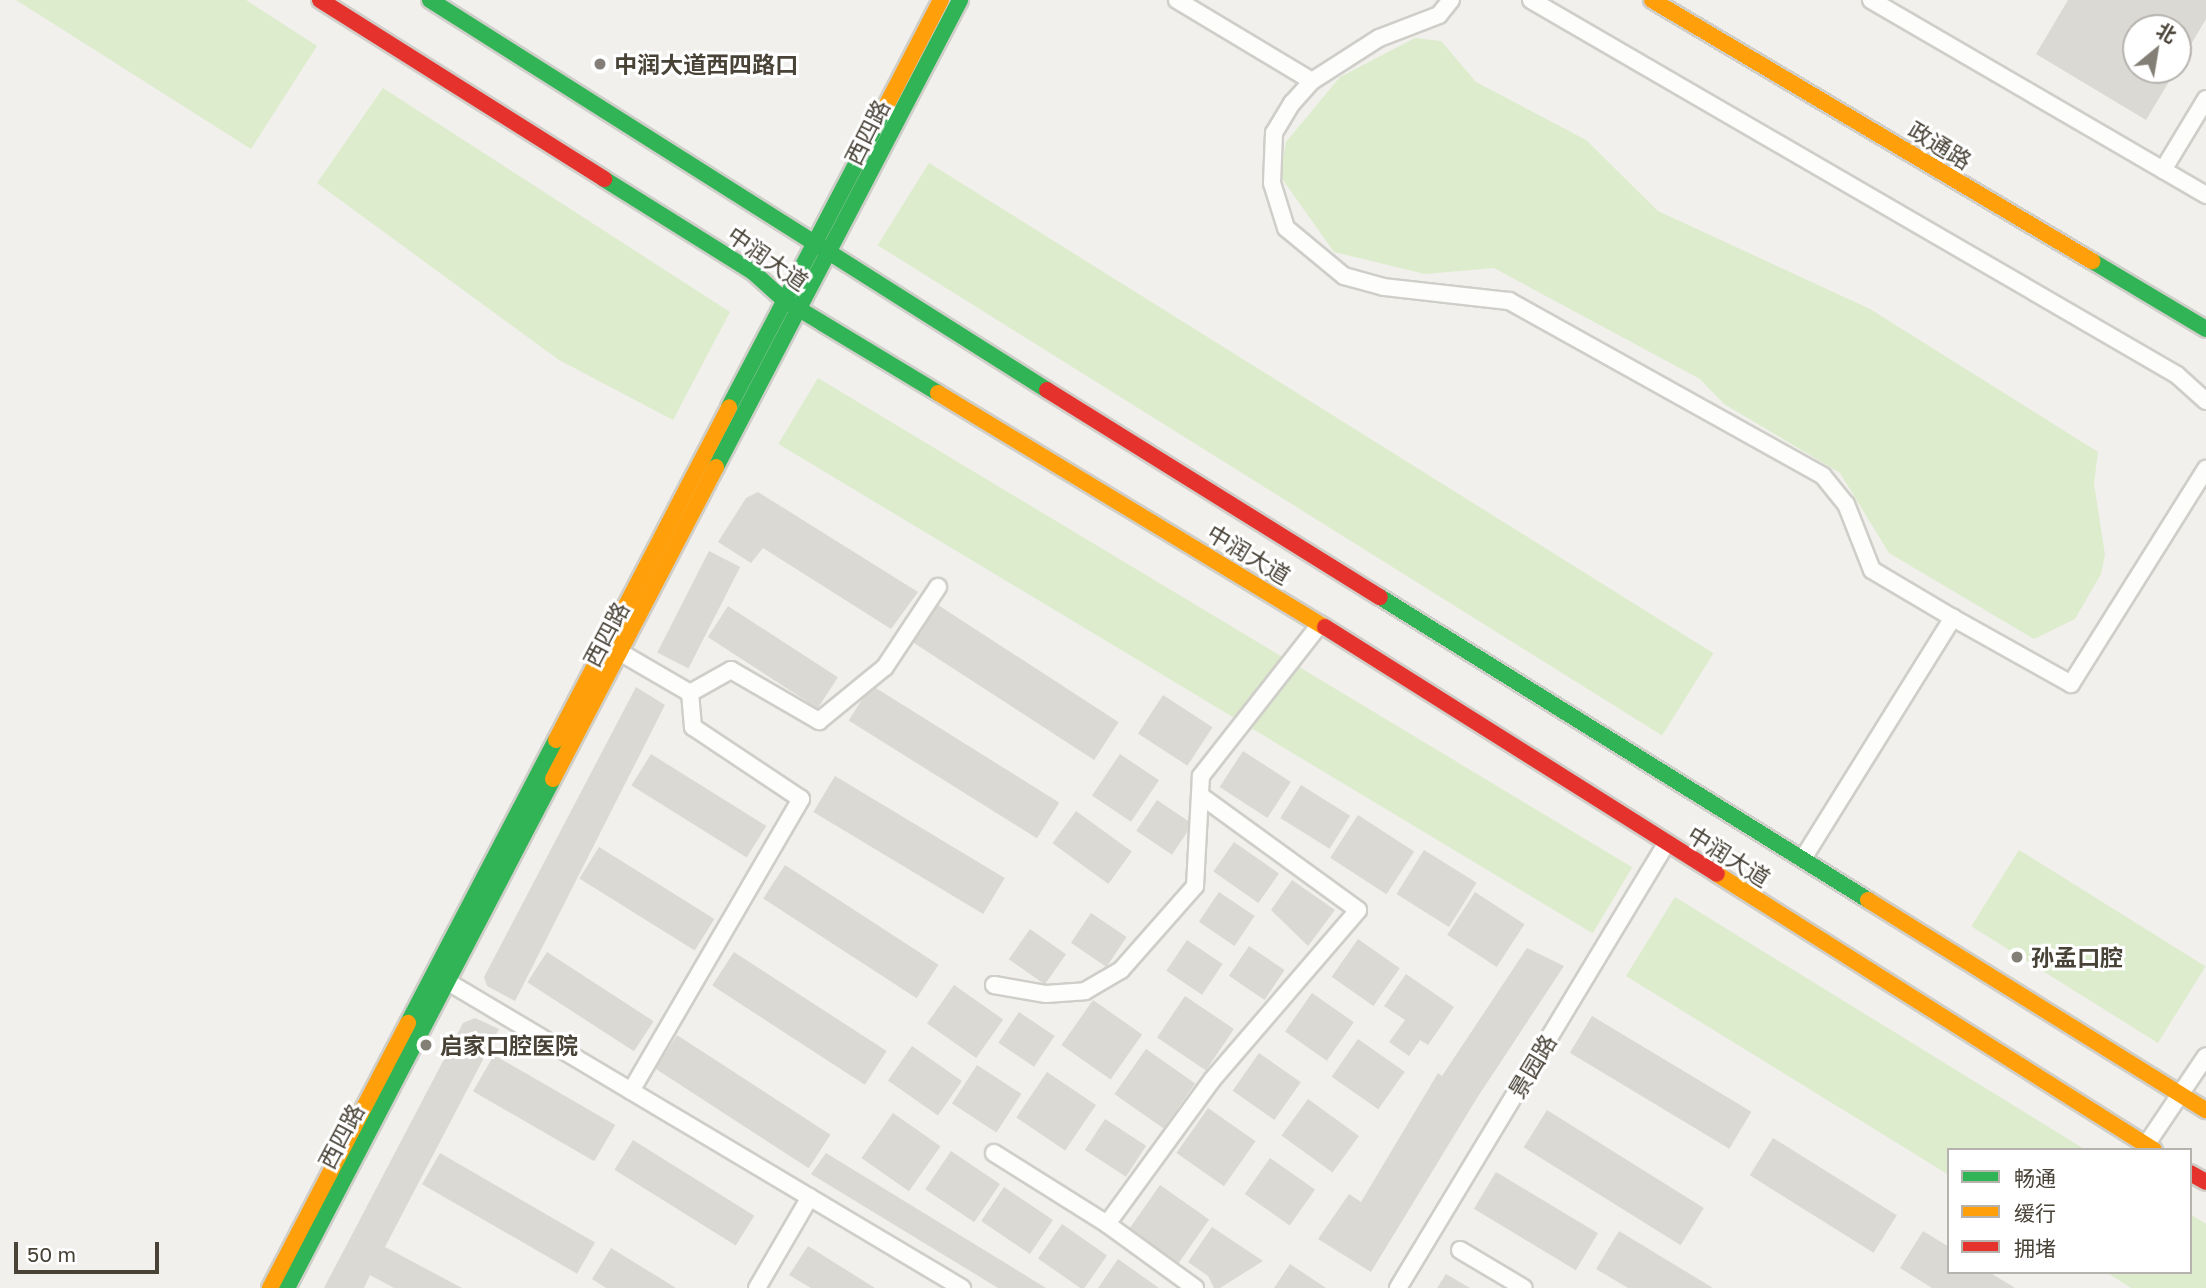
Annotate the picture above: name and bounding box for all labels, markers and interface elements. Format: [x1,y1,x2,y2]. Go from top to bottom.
north arrow [2122,14,2192,84]
text: 北 [2153,17,2181,47]
place label: 中润大道西四路口 [614,50,798,78]
marker: 中润大道西四路口 [592,56,608,72]
street label: 西四路 [839,95,895,169]
street label: 政通路 [1903,115,1977,175]
street label: 中润大道 [722,220,814,296]
street label: 中润大道 [1202,518,1296,590]
street label: 西四路 [578,597,634,671]
street label: 中润大道 [1683,820,1775,892]
place label: 孙孟口腔 [2031,943,2123,971]
marker: 孙孟口腔 [2009,949,2025,965]
street label: 景园路 [1502,1029,1562,1103]
place label: 启家口腔医院 [440,1031,578,1059]
marker: 启家口腔医院 [418,1037,434,1053]
street label: 西四路 [313,1099,369,1173]
legend [1947,1148,2192,1274]
text: 畅通 [2014,1165,2056,1191]
text: 缓行 [2014,1200,2056,1226]
scale bar [18,1228,163,1272]
text: 拥堵 [2014,1235,2056,1261]
text: 50 m [27,1241,76,1267]

